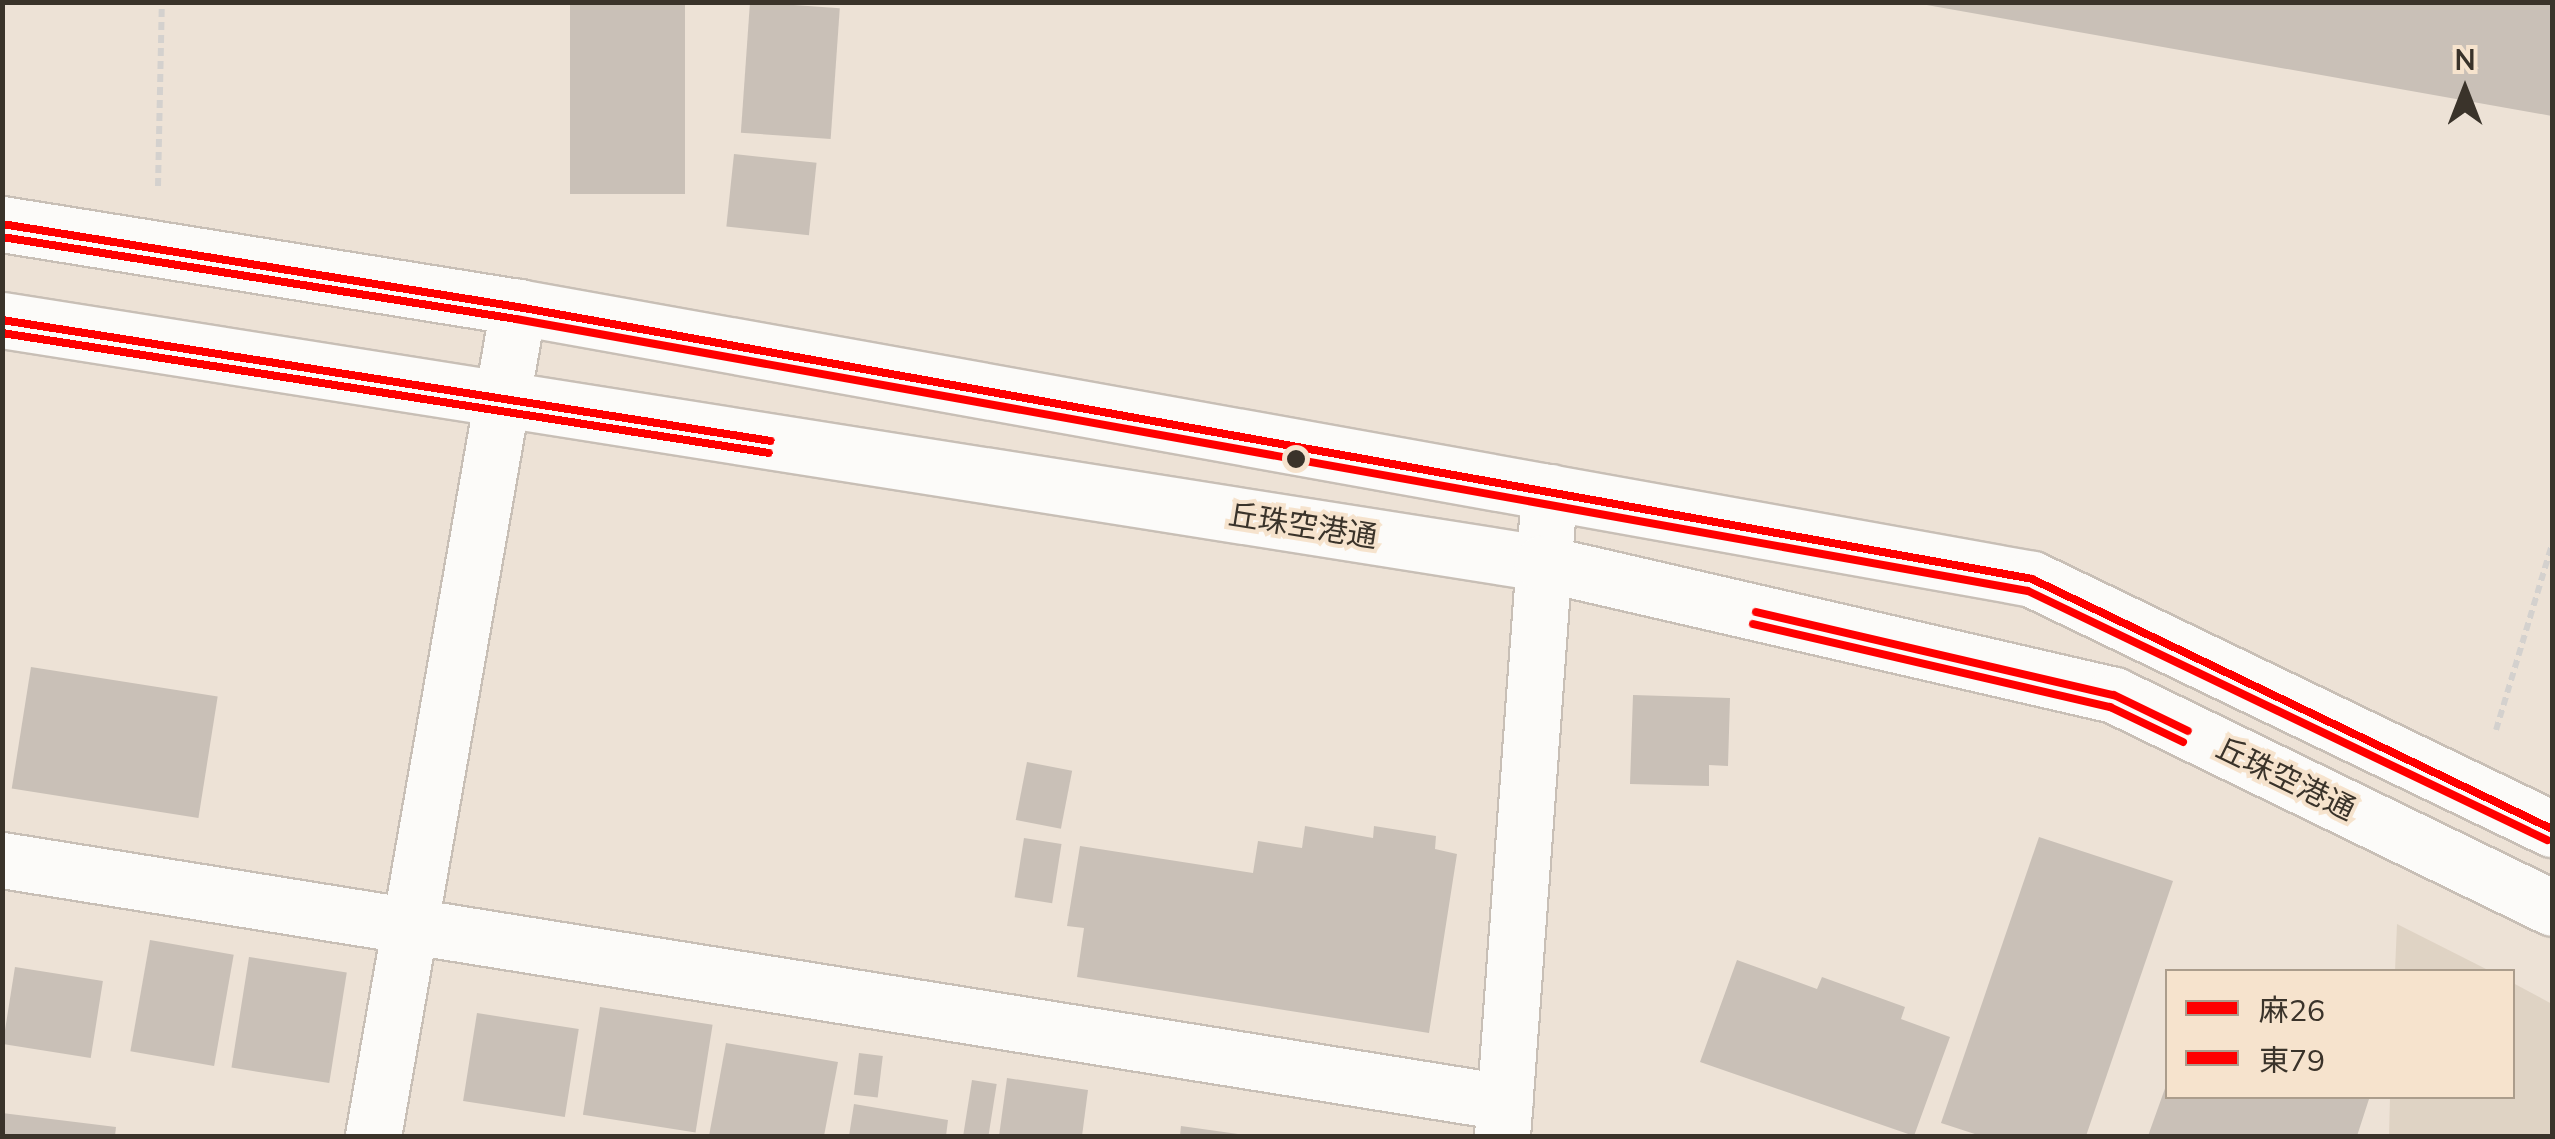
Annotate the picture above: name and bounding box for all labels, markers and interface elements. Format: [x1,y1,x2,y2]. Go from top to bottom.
north arrow [2415,40,2515,140]
text: N [2454,42,2476,77]
unlabelled marker [1286,449,1306,469]
street label: 丘珠空港通 [1226,495,1380,555]
street label: 丘珠空港通 [2211,729,2361,827]
legend [2165,969,2515,1099]
text: 麻26 [2259,991,2325,1029]
text: 東79 [2259,1041,2325,1079]

